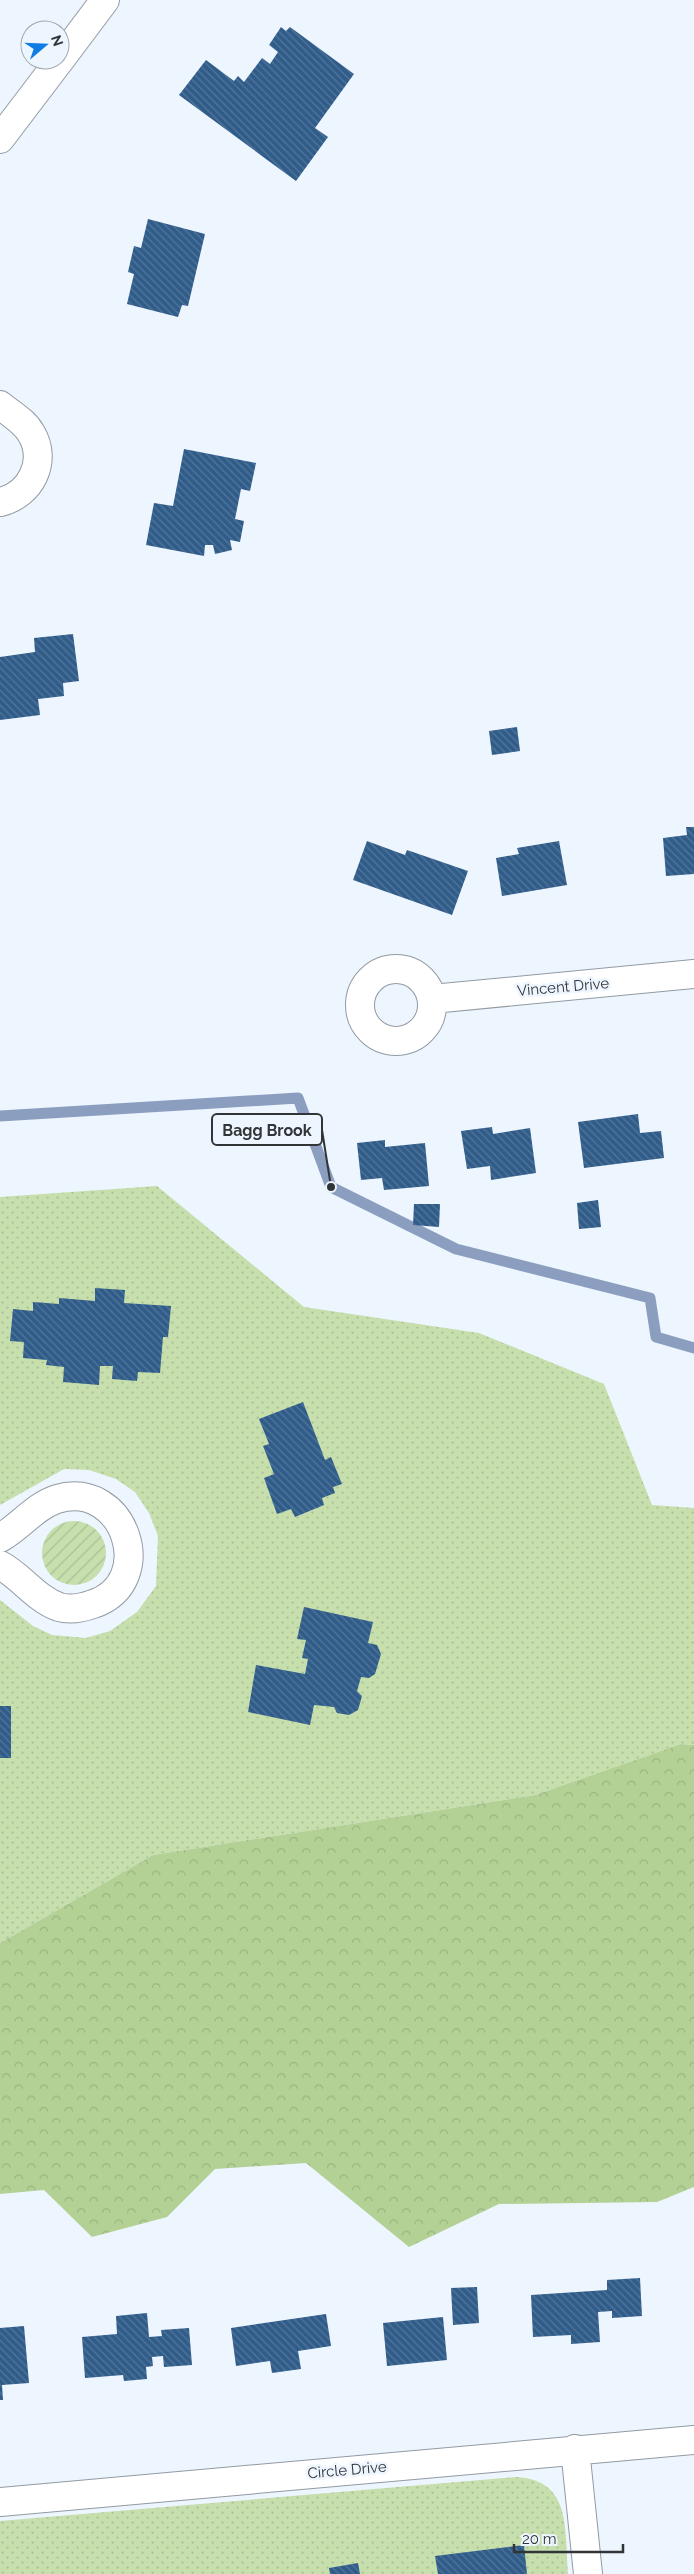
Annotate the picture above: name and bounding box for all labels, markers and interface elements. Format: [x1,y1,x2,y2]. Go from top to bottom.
north arrow [20,20,70,70]
text: N [48,33,67,48]
street label: Vincent Drive [516,974,610,1000]
callout: Bagg Brook [212,1114,322,1145]
text: Bagg Brook [222,1121,312,1140]
street label: Circle Drive [307,2458,387,2482]
scale bar [514,2522,623,2554]
text: 20 m [522,2530,557,2548]

